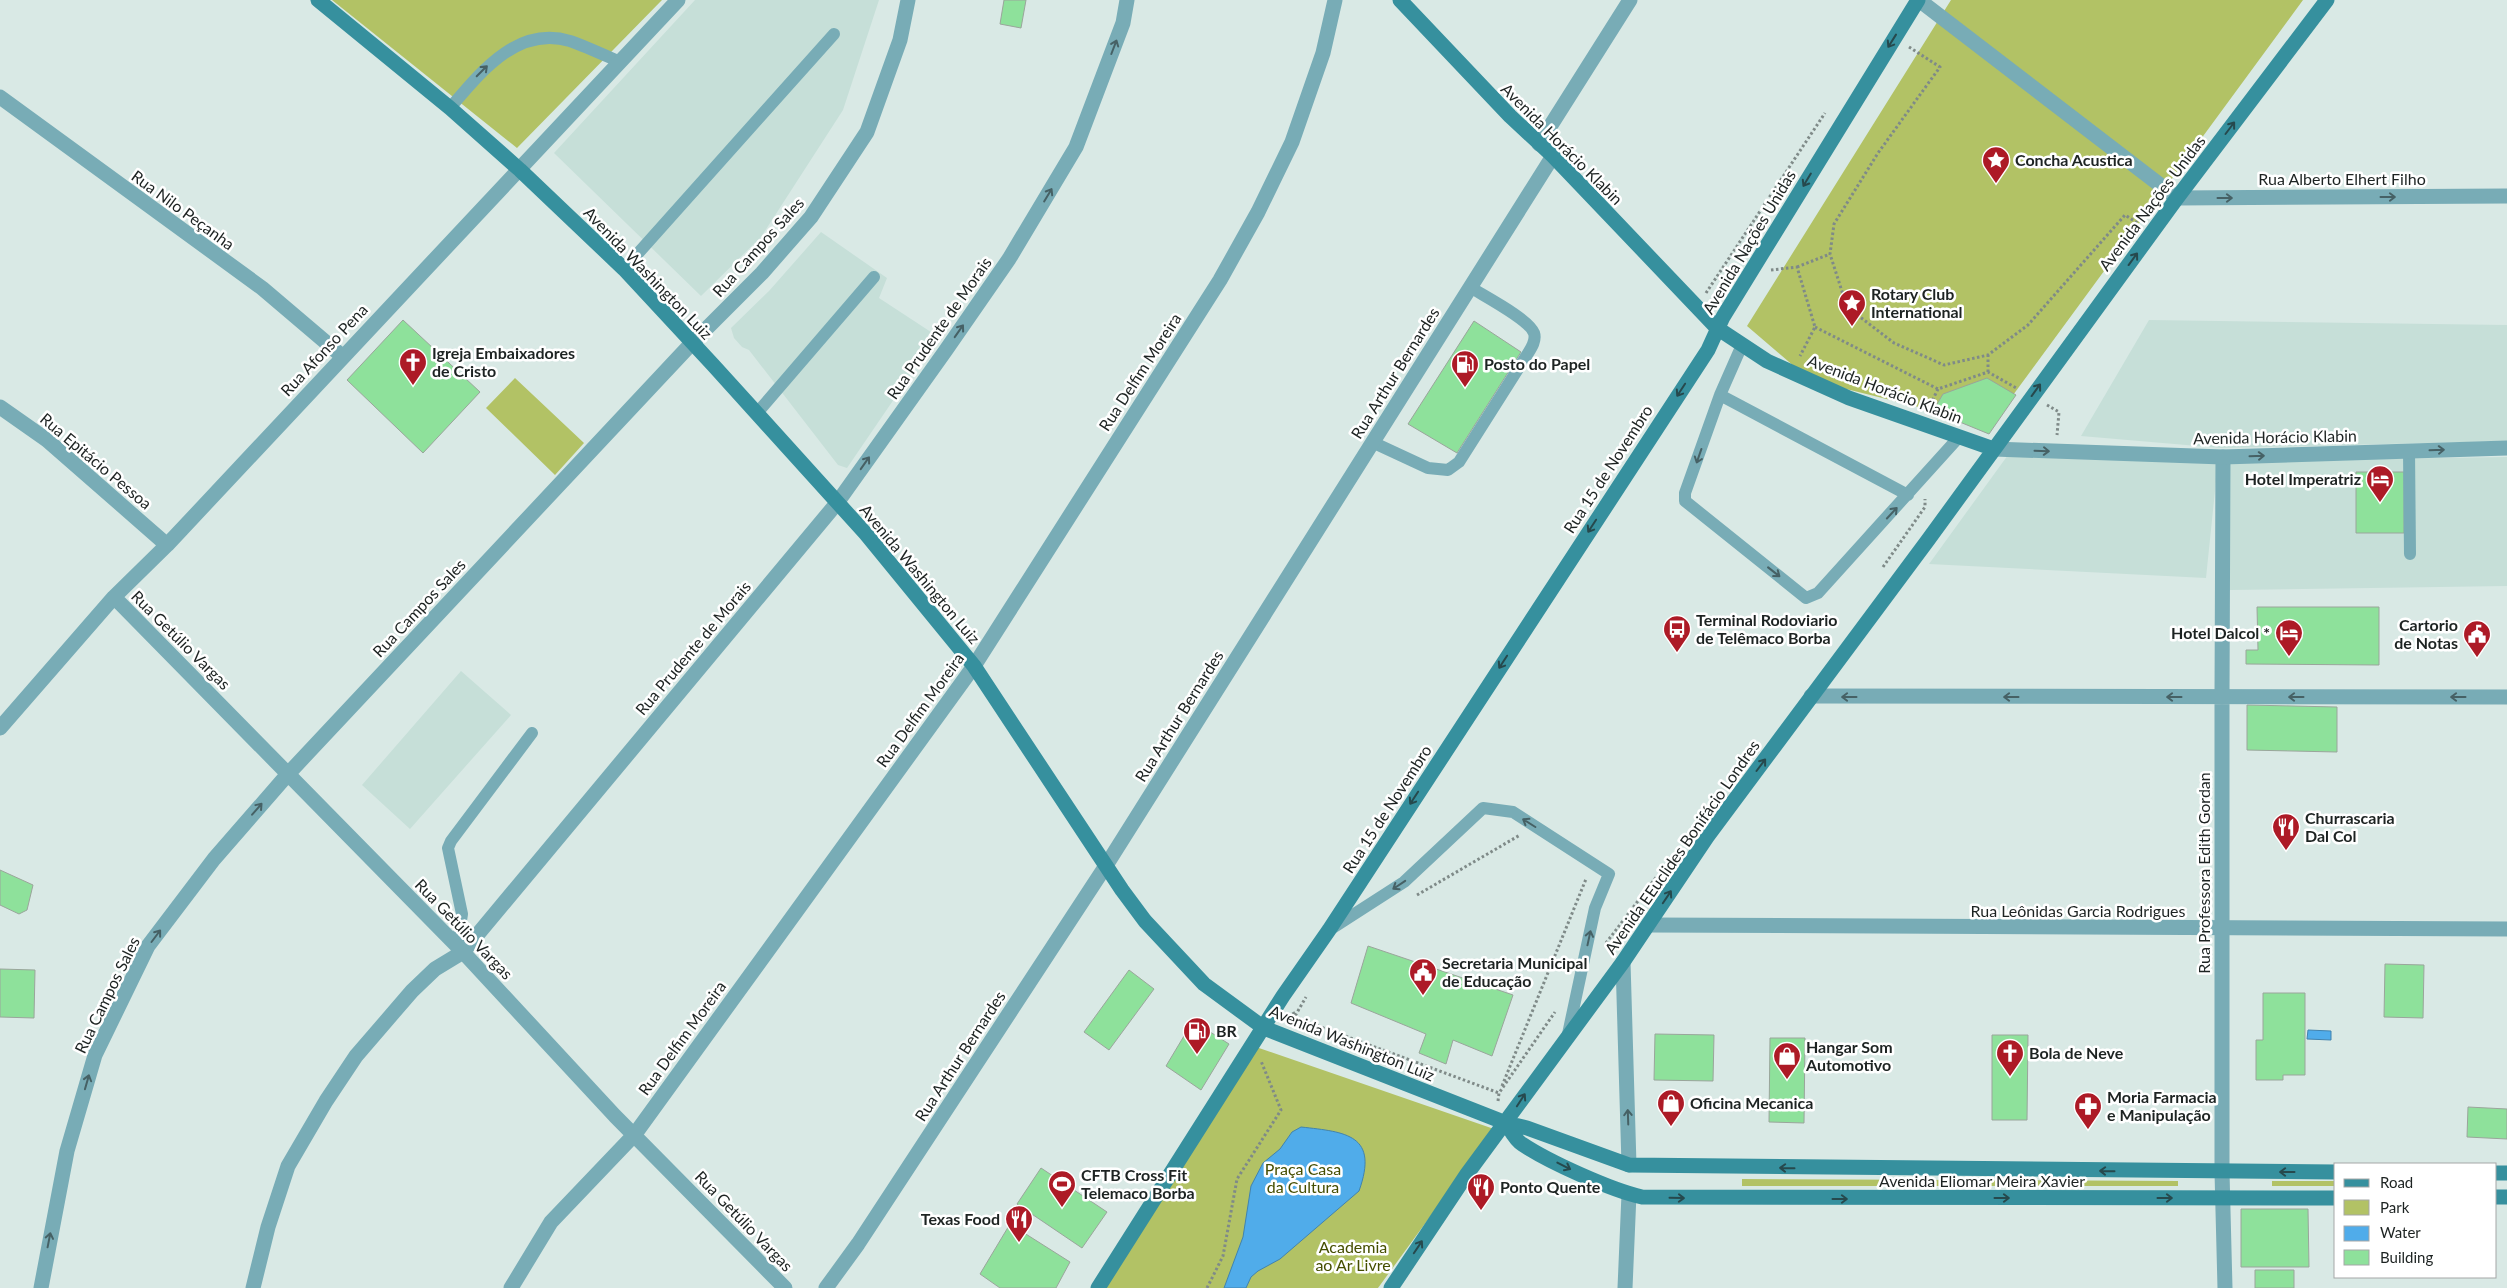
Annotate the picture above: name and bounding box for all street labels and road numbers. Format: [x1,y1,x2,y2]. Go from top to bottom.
street label: Avenida Horácio Klabin [1498,79,1627,208]
street label: Avenida Nações Unidas [2094,131,2209,274]
street label: Rua Nilo Peçanha [128,166,238,253]
street label: Avenida Nações Unidas [1698,166,1799,317]
street label: Rua Alberto Elhert Filho [2258,169,2426,188]
street label: Rua Campos Sales [708,193,807,300]
street label: Avenida Washington Luiz [580,203,716,343]
street label: Rua Prudente de Morais [882,253,995,402]
street label: Rua Afonso Pena [276,300,371,399]
street label: Rua Arthur Bernardes [1346,304,1443,442]
street label: Rua Delfim Moreira [1094,309,1185,434]
street label: Avenida Horácio Klabin [1805,350,1965,427]
street label: Rua 15 de Novembro [1559,401,1656,536]
street label: Rua Epitácio Pessoa [37,409,156,513]
street label: Avenida Horácio Klabin [2193,426,2357,447]
street label: Avenida Washington Luiz [856,500,984,647]
street label: Rua Campos Sales [368,555,469,661]
street label: Rua Prudente de Morais [631,577,754,718]
street label: Rua Getúlio Vargas [128,586,235,693]
street label: Rua Arthur Bernardes [1130,647,1227,785]
street label: Rua Delfim Moreira [872,649,967,770]
street label: Avenida EEuclides Bonifácio Londres [1600,736,1763,957]
street label: Rua 15 de Novembro [1338,741,1435,876]
street label: Rua Professora Edith Gordan [2194,772,2213,974]
street label: Rua Getúlio Vargas [412,875,517,983]
street label: Rua Leônidas Garcia Rodrigues [1971,901,2186,920]
street label: Rua Campos Sales [70,933,143,1056]
street label: Rua Delfim Moreira [634,977,729,1098]
street label: Rua Arthur Bernardes [910,987,1009,1124]
street label: Avenida Washington Luiz [1267,1001,1437,1084]
street label: Rua Getúlio Vargas [692,1167,797,1275]
street label: Avenida Eliomar Meira Xavier [1879,1171,2085,1190]

